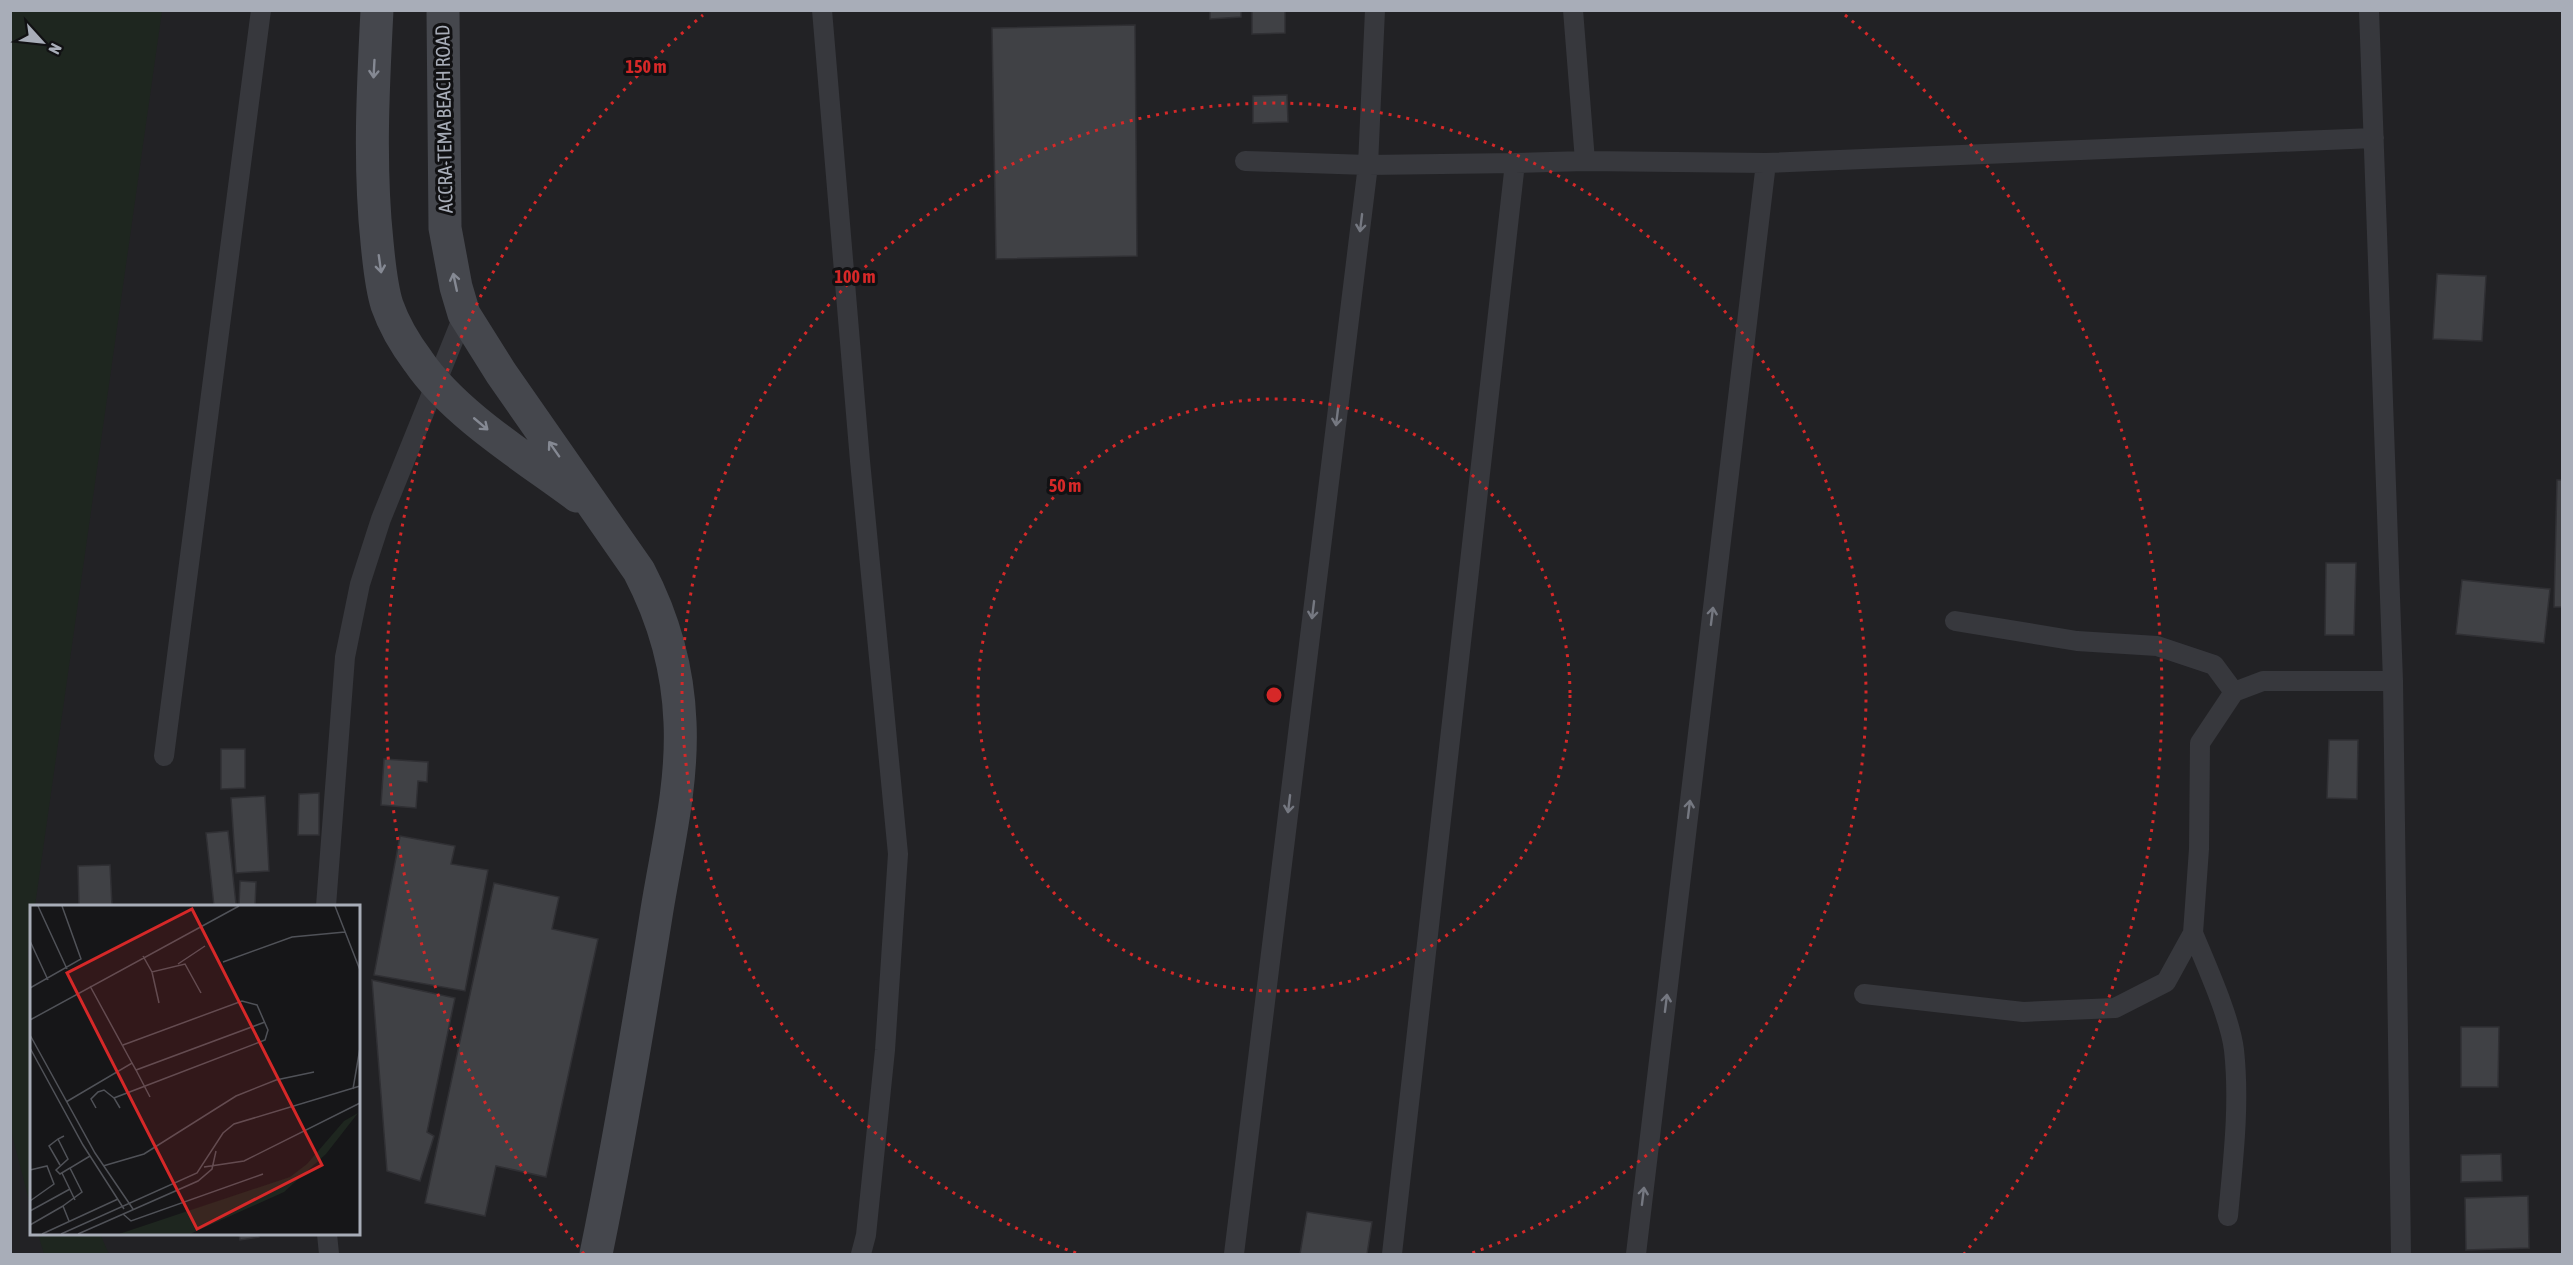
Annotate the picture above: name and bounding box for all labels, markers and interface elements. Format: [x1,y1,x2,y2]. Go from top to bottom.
north arrow [12,12,72,72]
street label: ACCRA-TEMA BEACH ROAD [430,25,457,213]
text: N [45,41,66,57]
text: 150 m [626,56,666,77]
one-way arrow [368,58,379,78]
one-way arrow [1355,213,1366,233]
one-way arrow [374,253,385,273]
text: 100 m [835,266,875,287]
one-way arrow [449,273,460,292]
one-way arrow [1331,406,1342,426]
one-way arrow [473,417,489,430]
one-way arrow [548,441,560,457]
text: 50 m [1049,475,1081,496]
one-way arrow [1307,600,1318,620]
one-way arrow [1707,606,1718,626]
centre of rings [1264,685,1284,705]
one-way arrow [1284,794,1295,813]
one-way arrow [1684,800,1695,820]
inset map [30,905,360,1235]
one-way arrow [1661,993,1672,1013]
one-way arrow [1638,1187,1649,1207]

